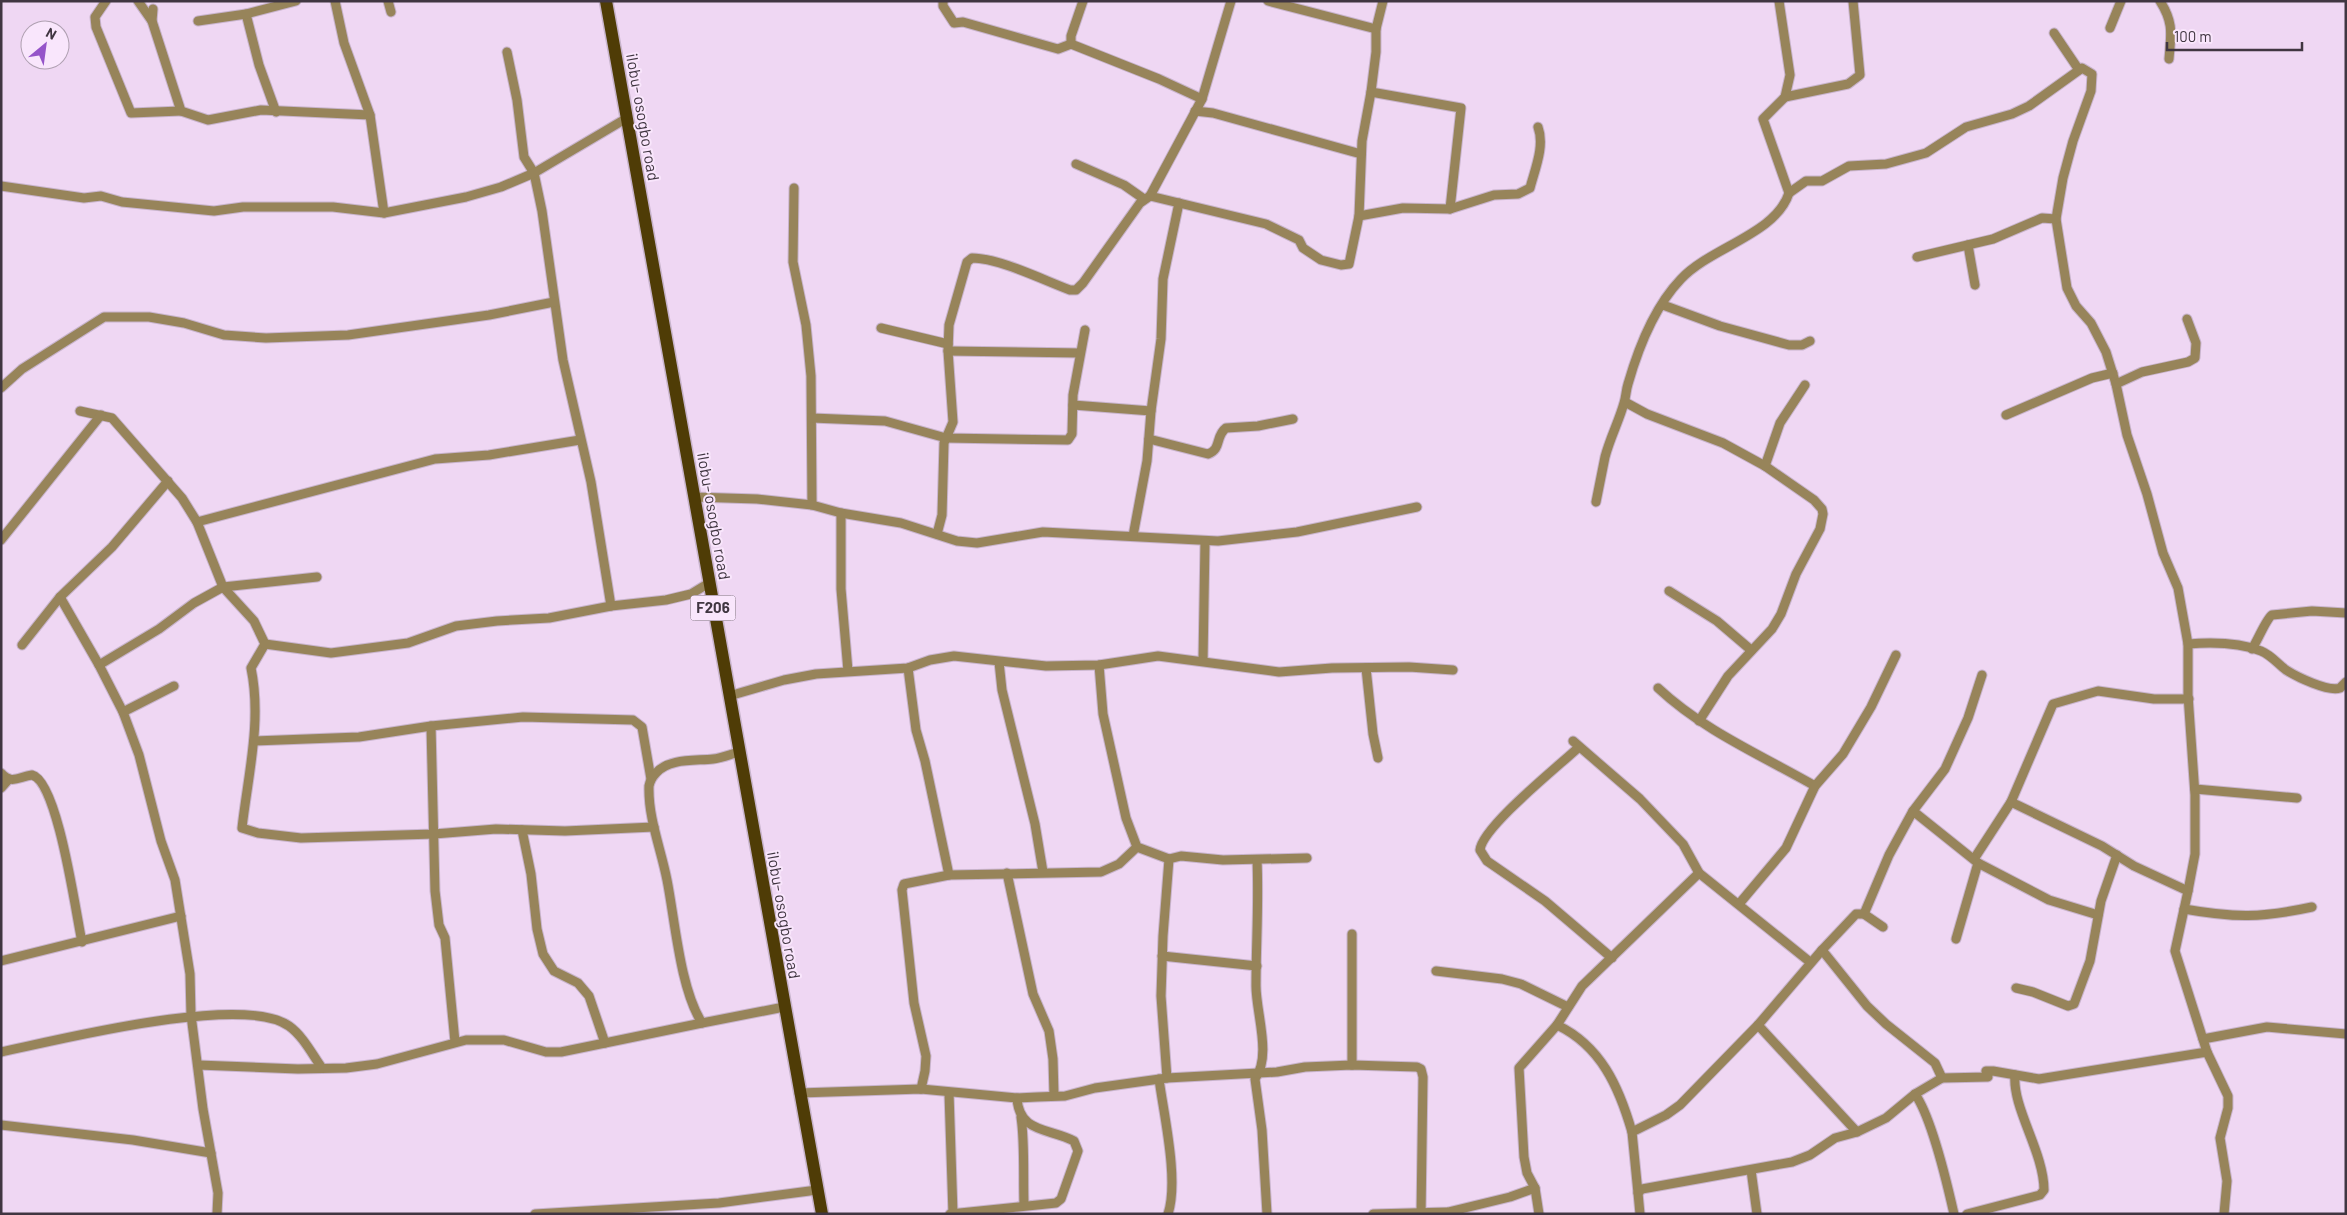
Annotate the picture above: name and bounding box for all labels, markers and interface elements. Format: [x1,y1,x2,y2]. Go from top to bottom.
north arrow [20,20,70,70]
scale bar [2167,20,2302,52]
text: N [43,24,60,43]
text: 100 m [2174,27,2212,45]
street label: ilobu- osogbo road [623,52,664,182]
street label: ilobu- osogbo road [694,451,735,581]
road number: F206 [690,596,736,620]
street label: ilobu- osogbo road [764,850,805,980]

